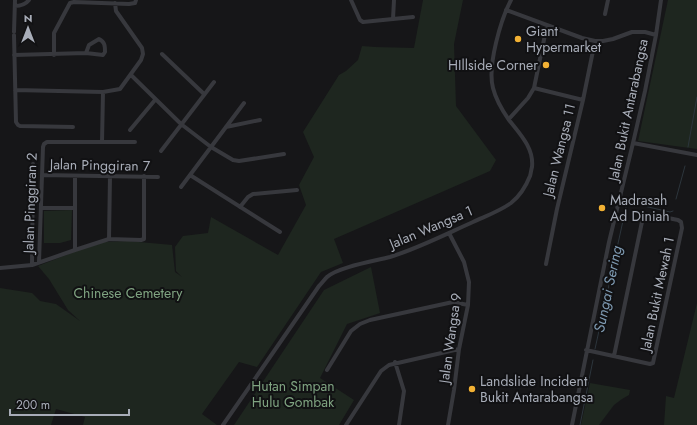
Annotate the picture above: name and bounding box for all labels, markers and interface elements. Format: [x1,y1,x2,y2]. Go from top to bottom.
north arrow [8,8,48,48]
text: N [24,10,32,26]
place label: Giant Hypermarket [526,21,602,57]
marker: Giant Hypermarket [513,34,523,44]
street label: Jalan Bukit Antarabangsa [603,37,653,185]
place label: HIllside Corner [448,55,538,75]
marker: HIllside Corner [541,60,551,70]
street label: Jalan Wangsa 11 [537,101,580,201]
street label: Jalan Pinggiran 2 [18,152,42,256]
street label: Jalan Pinggiran 7 [48,154,151,176]
place label: Madrasah Ad Diniah [610,190,670,226]
street label: Jalan Wangsa 1 [384,200,476,254]
marker: Madrasah Ad Diniah [597,203,607,213]
street label: Jalan Bukit Mewah 1 [635,235,679,355]
water label: Sungai Sering [588,243,628,334]
park label: Chinese Cemetery [73,283,183,303]
street label: Jalan Wangsa 9 [434,292,466,386]
place label: Landslide Incident Bukit Antarabangsa [480,371,593,407]
park label: Hutan Simpan Hulu Gombak [251,376,335,412]
marker: Landslide Incident Bukit Antarabangsa [467,384,477,394]
scale bar [10,391,129,417]
text: 200 m [16,396,50,414]

